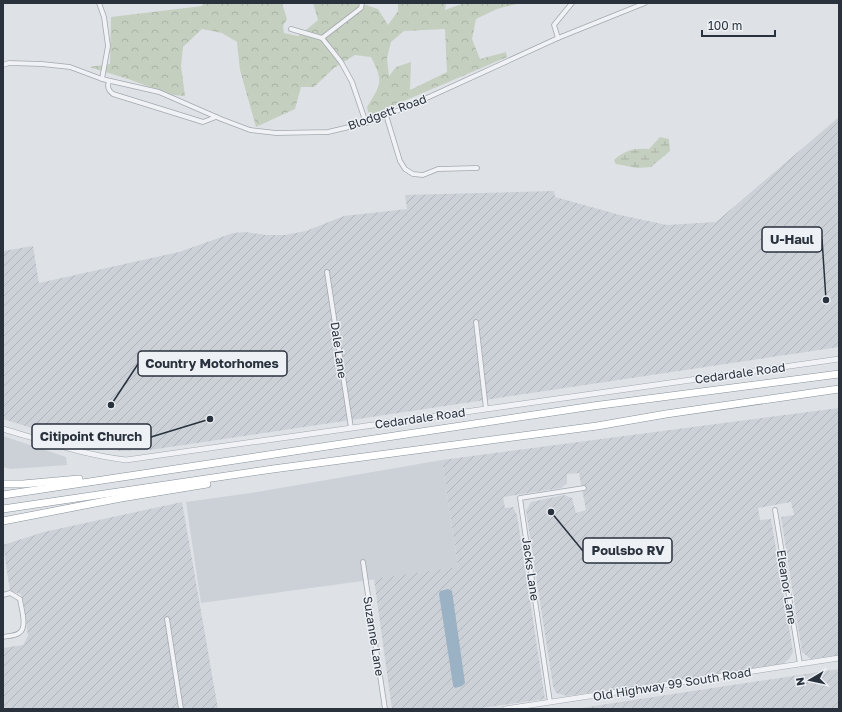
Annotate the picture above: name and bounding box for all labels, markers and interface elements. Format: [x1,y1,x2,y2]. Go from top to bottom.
scale bar [702,12,775,38]
text: 100 m [708,18,742,33]
street label: Blodgett Road [346,91,428,133]
callout: U-Haul [762,227,822,252]
text: U-Haul [770,231,815,247]
street label: Dale Lane [328,321,350,379]
callout: Country Motorhomes [138,351,287,376]
text: Country Motorhomes [145,355,279,371]
street label: Cedardale Road [694,359,786,387]
street label: Cedardale Road [374,404,466,432]
callout: Citipoint Church [32,424,151,449]
text: Citipoint Church [40,428,142,444]
street label: Jacks Lane [519,536,543,602]
callout: Poulsbo RV [583,538,672,563]
text: Poulsbo RV [592,542,665,558]
street label: Eleanor Lane [774,549,800,625]
street label: Suzanne Lane [360,595,388,677]
north arrow [790,660,830,700]
street label: Old Highway 99 South Road [592,664,752,704]
text: N [793,676,807,687]

